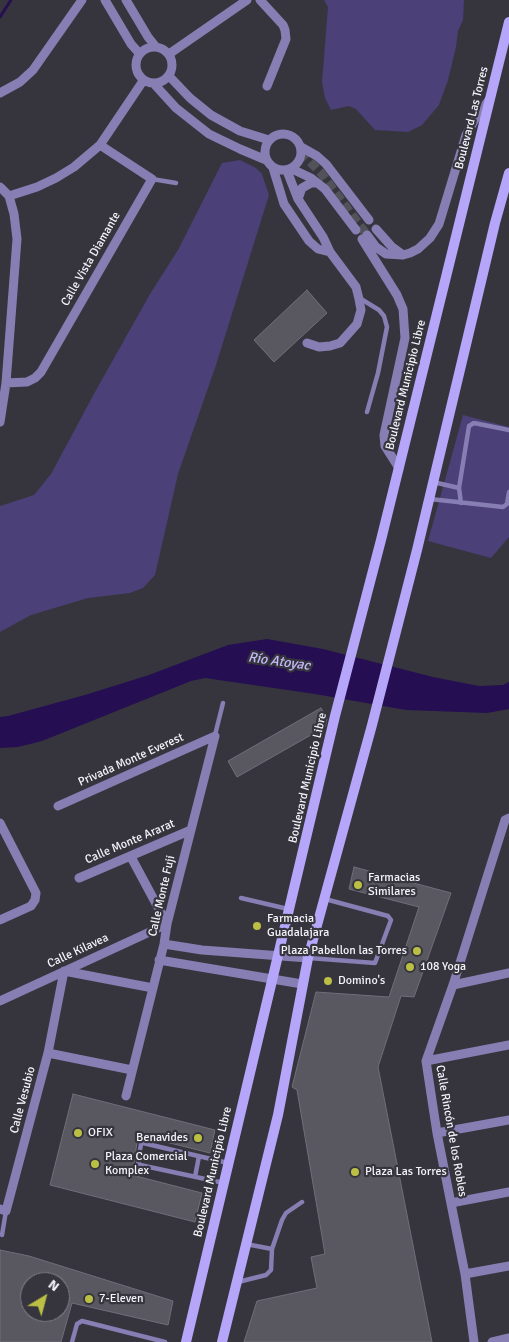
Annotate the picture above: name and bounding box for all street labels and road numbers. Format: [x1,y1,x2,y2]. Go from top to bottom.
street label: Boulevard Las Torres [452,65,492,171]
street label: Calle Vista Diamante [58,209,124,309]
street label: Boulevard Municipio Libre [383,318,429,452]
street label: Boulevard Municipio Libre [286,711,330,845]
street label: Privada Monte Everest [76,730,186,790]
street label: Calle Monte Ararat [83,817,177,867]
street label: Calle Monte Fuji [146,854,178,938]
street label: Calle Kilavea [45,931,111,971]
street label: Calle Rincón de los Robles [432,1064,470,1198]
street label: Calle Vesubio [7,1065,39,1135]
street label: Boulevard Municipio Libre [191,1105,235,1239]

